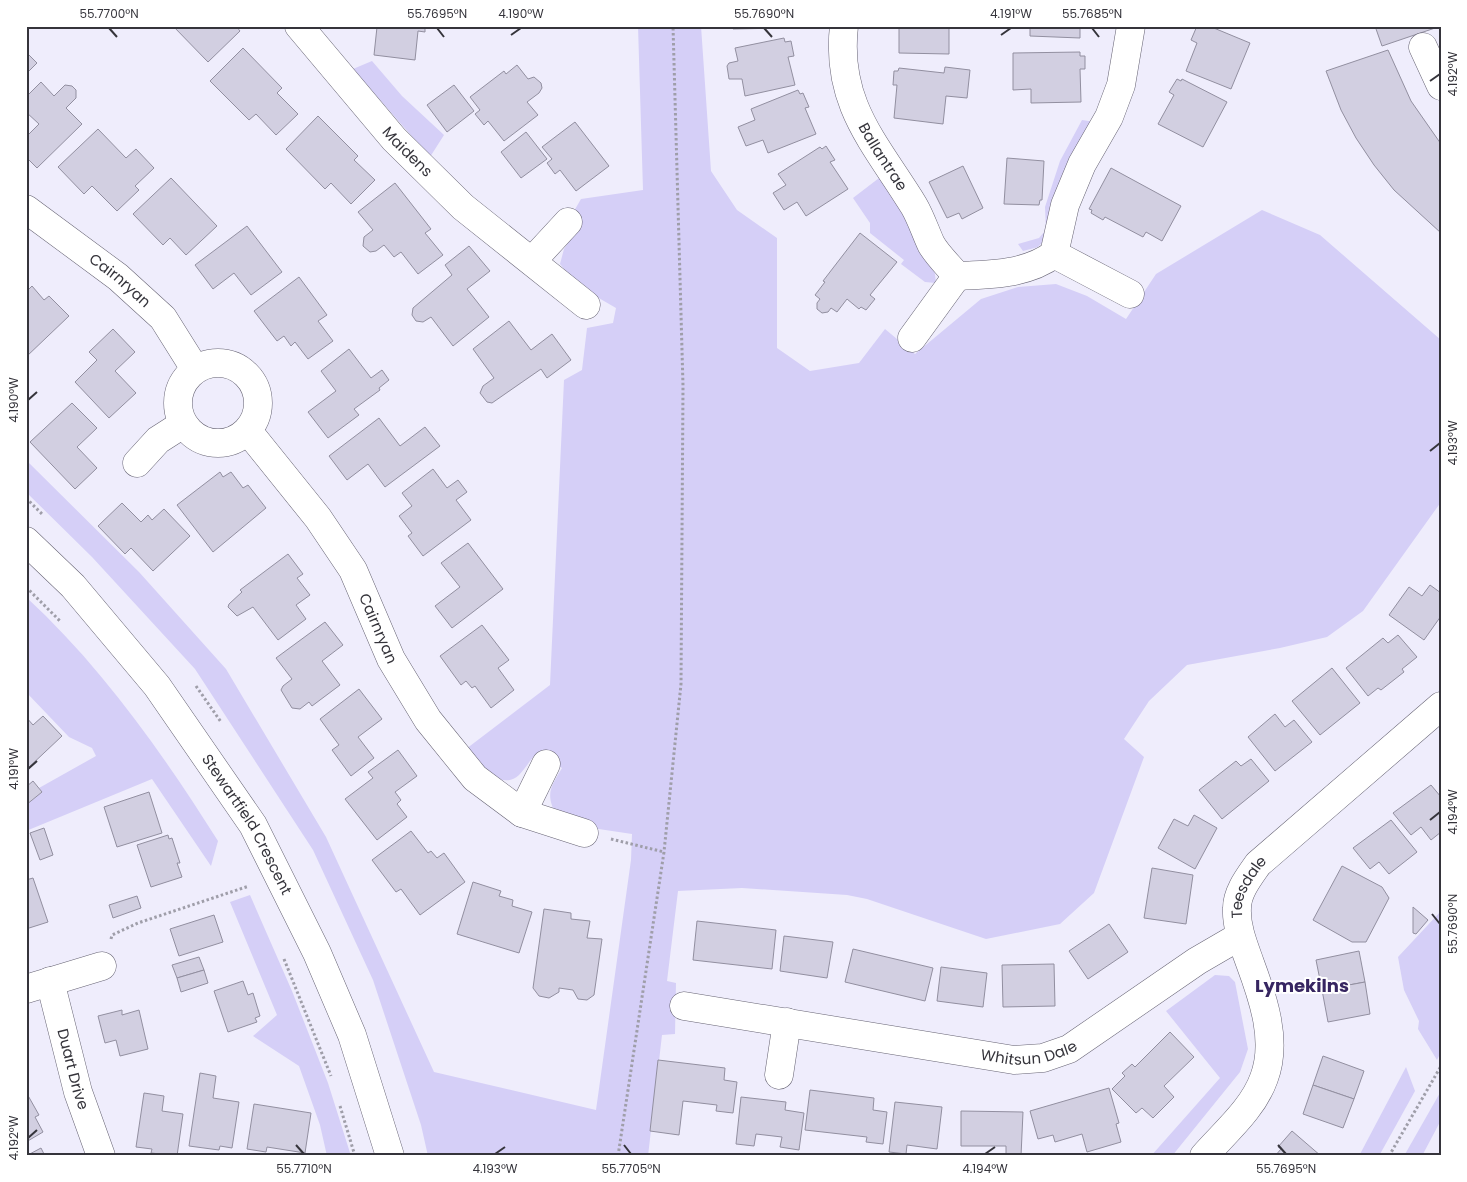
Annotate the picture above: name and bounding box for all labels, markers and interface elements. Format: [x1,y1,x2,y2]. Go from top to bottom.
text: 55.7700°N [79,5,139,22]
text: 55.7695°N [407,5,467,22]
text: 4.190°W [498,5,544,22]
text: 55.7690°N [734,5,794,22]
text: 4.191°W [990,5,1032,22]
text: 55.7685°N [1062,5,1122,22]
text: 4.192°W [1444,51,1461,97]
street label: Ballantrae [854,119,913,195]
street label: Maidens [378,122,438,181]
street label: Cairnryan [85,248,156,312]
text: 4.190°W [5,377,22,423]
text: 4.193°W [1444,420,1461,466]
street label: Cairnryan [354,590,403,667]
text: 4.191°W [5,748,22,790]
street label: Stewartfield Crescent [197,750,297,898]
text: 4.194°W [1444,789,1461,835]
street label: Teesdale [1226,850,1271,919]
text: 55.7690°N [1444,894,1461,954]
district label: Lymekilns [1255,973,1349,998]
street label: Duart Drive [52,1026,94,1112]
street label: Whitsun Dale [979,1035,1081,1070]
text: 4.192°W [5,1115,22,1161]
text: 55.7710°N [276,1160,332,1177]
text: 4.193°W [472,1160,518,1177]
text: 55.7705°N [601,1160,661,1177]
text: 4.194°W [962,1160,1008,1177]
text: 55.7695°N [1256,1160,1316,1177]

